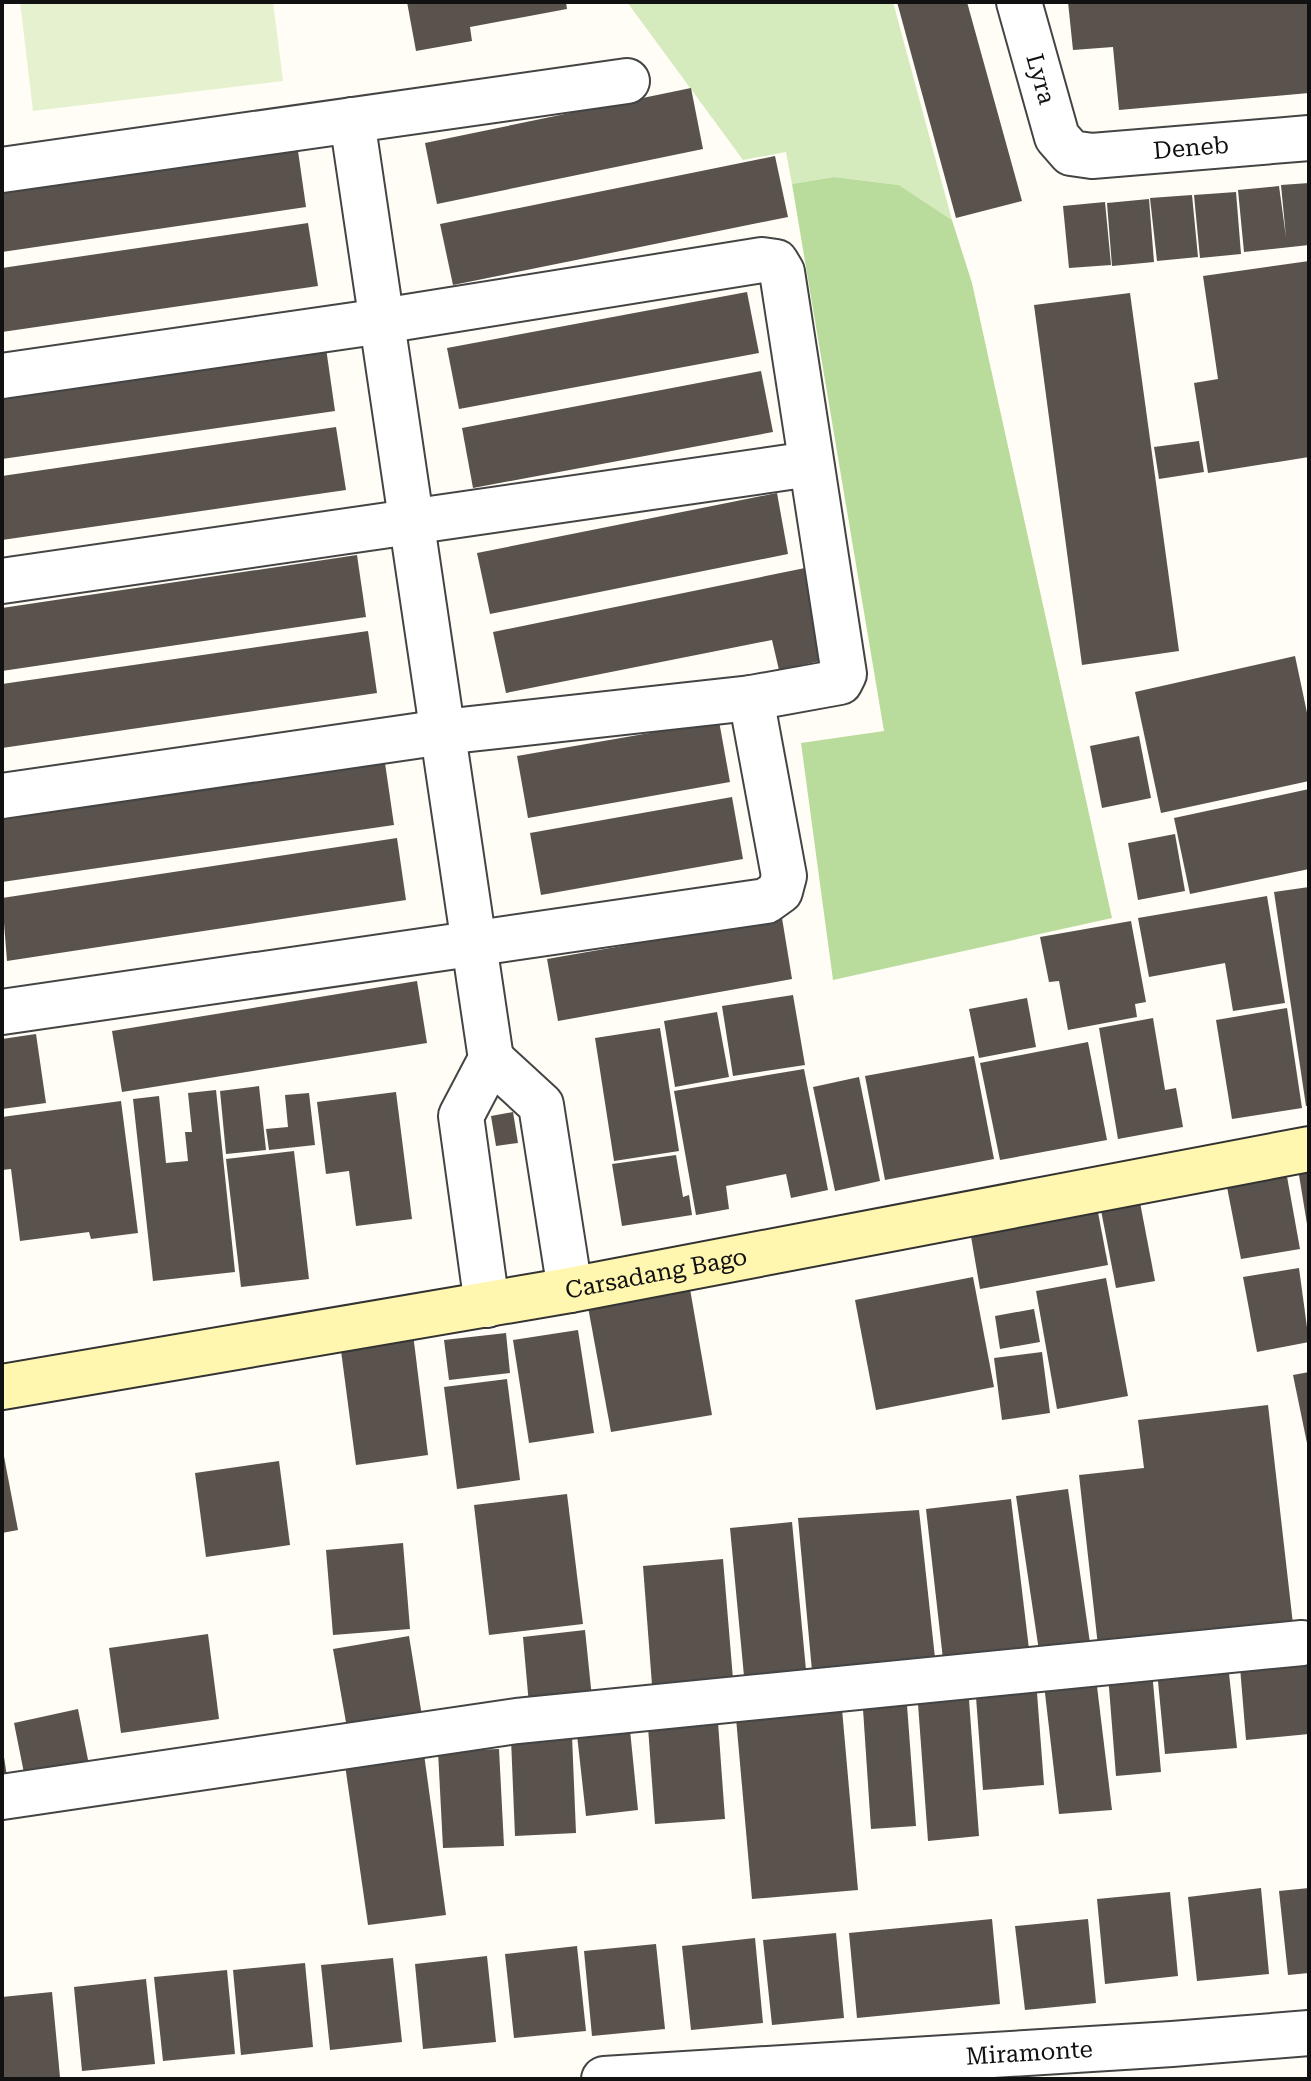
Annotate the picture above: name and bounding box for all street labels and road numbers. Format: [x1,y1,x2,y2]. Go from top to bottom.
street label: Lyra [1020,51,1061,108]
street label: Deneb [1152,131,1230,165]
street label: Carsadang Bago [563,1243,749,1305]
street label: Miramonte [965,2035,1094,2071]

